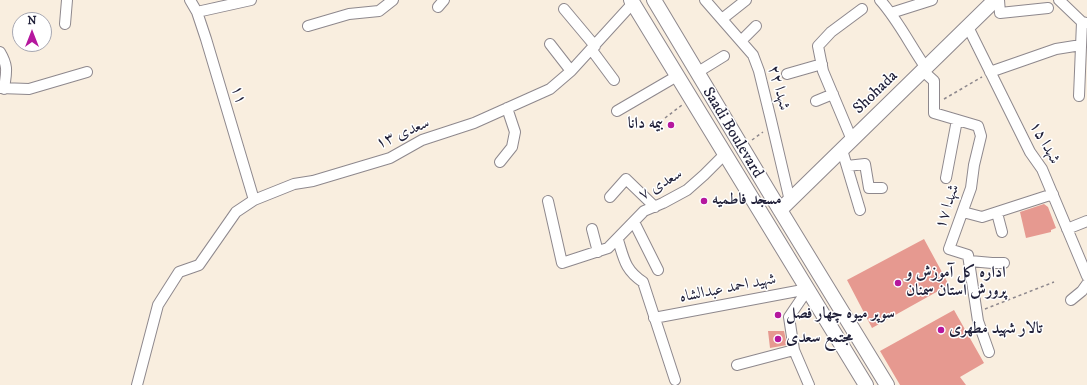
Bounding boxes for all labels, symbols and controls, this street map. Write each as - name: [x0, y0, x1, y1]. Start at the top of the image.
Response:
- north arrow: [12, 12, 52, 52]
- text: N: [27, 14, 37, 28]
- street label: شهدا ۲۲: [763, 63, 793, 113]
- street label: Shohada: [850, 67, 902, 119]
- street label: ۱۱: [226, 83, 250, 107]
- street label: Saadi Boulevard: [697, 84, 767, 182]
- street label: سعدی ۱۳: [373, 114, 433, 154]
- place label: بیمه دانا: [628, 115, 663, 135]
- street label: شهدا ۱۵: [1024, 118, 1064, 168]
- marker: بیمه دانا: [666, 120, 676, 130]
- street label: سعدی ۷: [636, 165, 686, 205]
- street label: شهدا ۱۷: [931, 182, 965, 232]
- place label: مسجد فاطمیه: [712, 191, 782, 211]
- marker: مسجد فاطمیه: [699, 196, 709, 206]
- place label: اداره کل آموزش و پرورش استان سمنان: [906, 264, 1006, 302]
- street label: شهید احمد عبدالشاه: [678, 270, 778, 308]
- marker: اداره کل آموزش و پرورش استان سمنان: [893, 278, 903, 288]
- place label: سوپر میوه چهار فصل: [786, 305, 895, 325]
- marker: سوپر میوه چهار فصل: [773, 310, 783, 320]
- place label: تالار شهید مطهری: [949, 320, 1043, 340]
- marker: تالار شهید مطهری: [936, 325, 946, 335]
- place label: مجتمع سعدی: [786, 329, 853, 349]
- marker: مجتمع سعدی: [773, 334, 783, 344]

